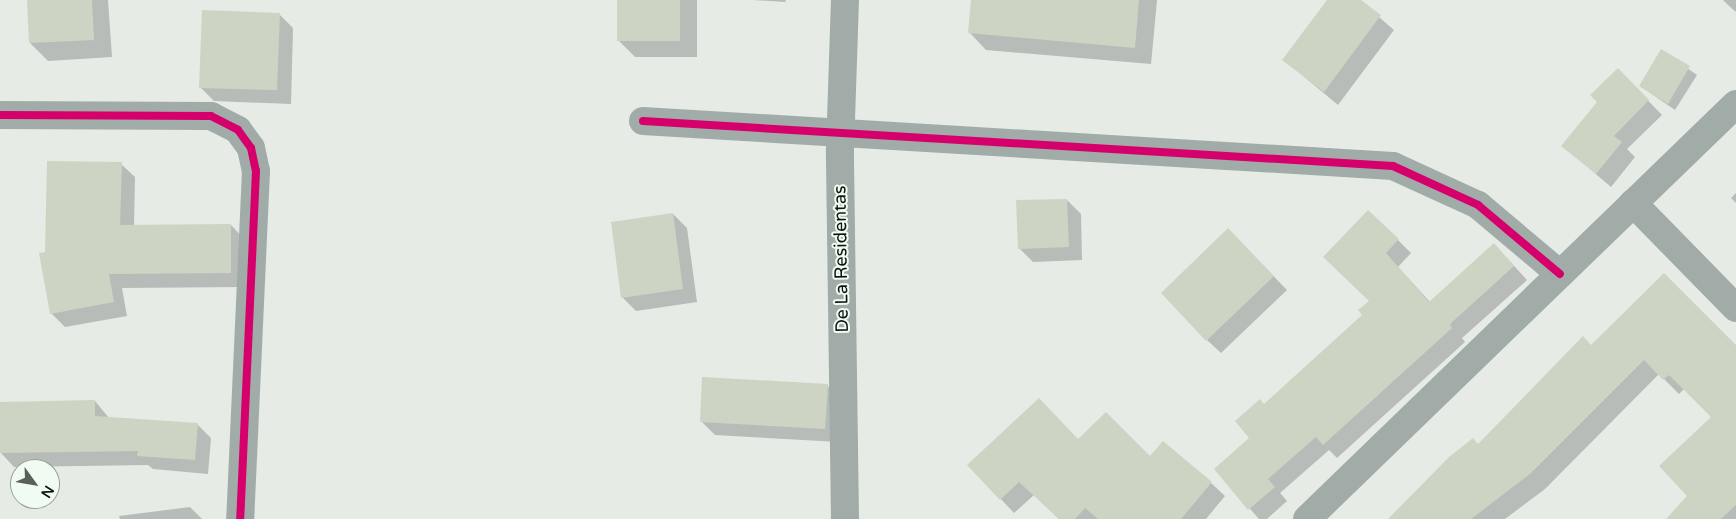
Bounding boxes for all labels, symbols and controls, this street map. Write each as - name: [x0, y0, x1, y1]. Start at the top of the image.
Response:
- street label: De La Residentas: [829, 185, 853, 333]
- north arrow: [10, 459, 60, 509]
- text: N: [37, 482, 57, 501]

